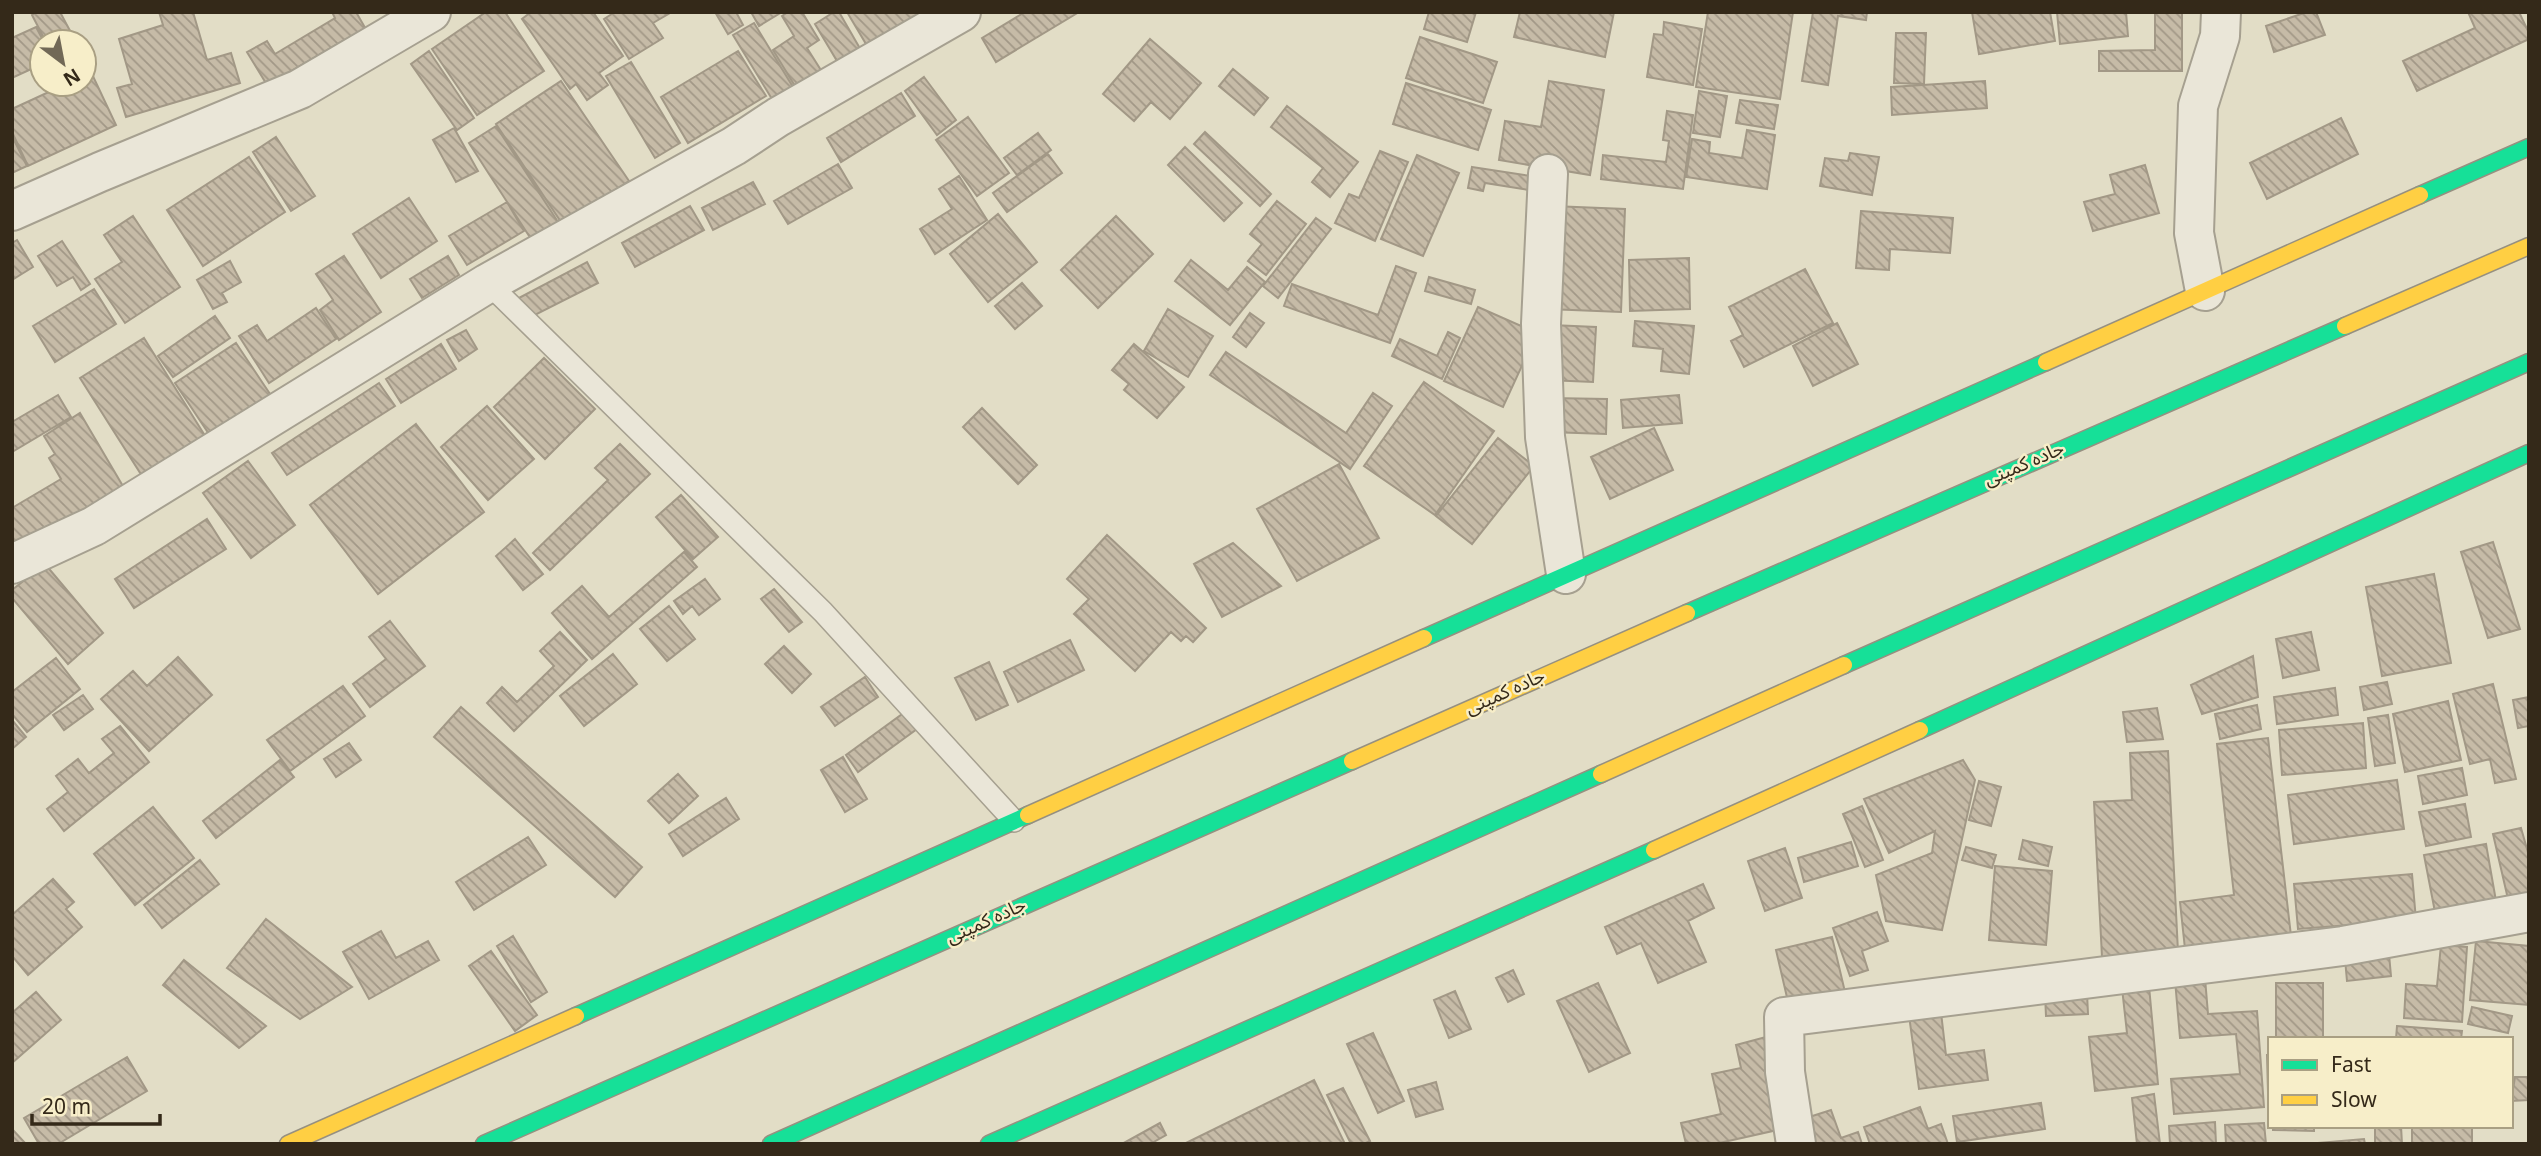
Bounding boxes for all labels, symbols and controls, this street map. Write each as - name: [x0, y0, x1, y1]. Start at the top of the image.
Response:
- north arrow: [28, 28, 98, 98]
- text: N: [54, 56, 89, 98]
- street label: جاده کمپنی: [1977, 429, 2071, 499]
- street label: جاده کمپنی: [1458, 656, 1552, 728]
- street label: جاده کمپنی: [939, 885, 1033, 957]
- legend: [2268, 1037, 2513, 1128]
- text: Fast: [2331, 1043, 2372, 1087]
- text: Slow: [2331, 1078, 2377, 1122]
- scale bar: [32, 1082, 159, 1126]
- text: 20 m: [42, 1085, 91, 1129]

